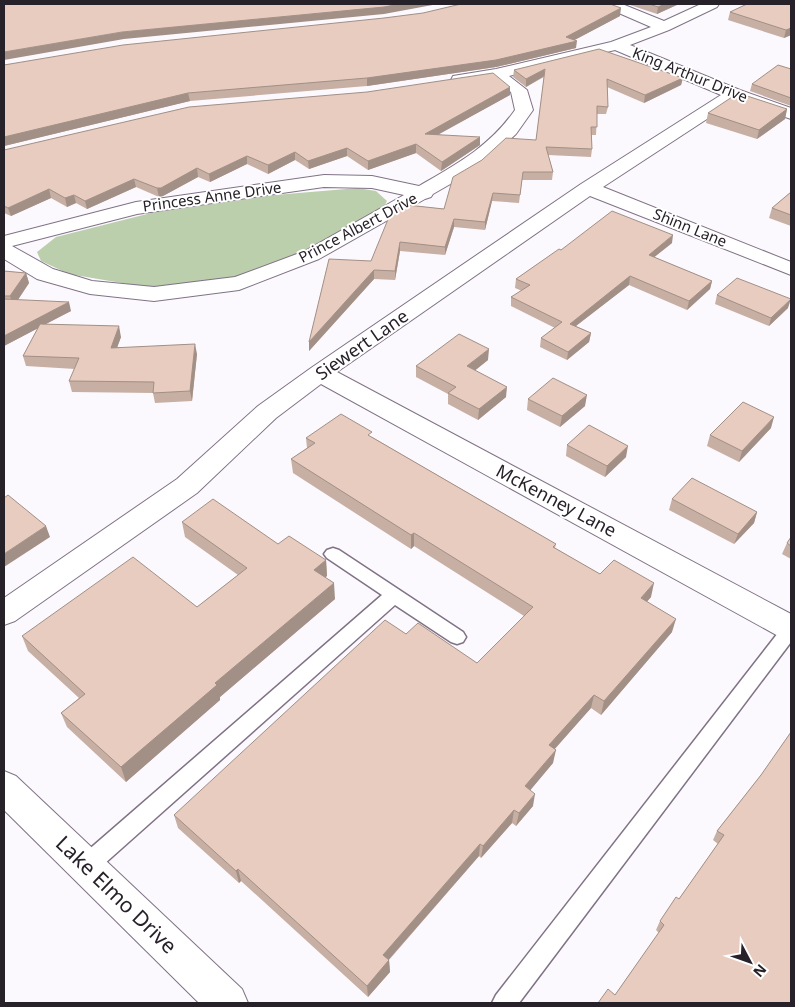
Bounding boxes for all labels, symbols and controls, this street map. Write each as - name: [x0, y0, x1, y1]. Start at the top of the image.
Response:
- street label: King Arthur Drive: [630, 42, 751, 106]
- street label: Princess Anne Drive: [141, 176, 283, 216]
- street label: Prince Albert Drive: [295, 187, 420, 267]
- street label: Shinn Lane: [651, 203, 730, 251]
- street label: Siewert Lane: [310, 303, 413, 385]
- street label: McKenney Lane: [492, 458, 621, 542]
- street label: Lake Elmo Drive: [50, 829, 183, 959]
- north arrow: [725, 937, 775, 987]
- text: N: [749, 960, 771, 981]

